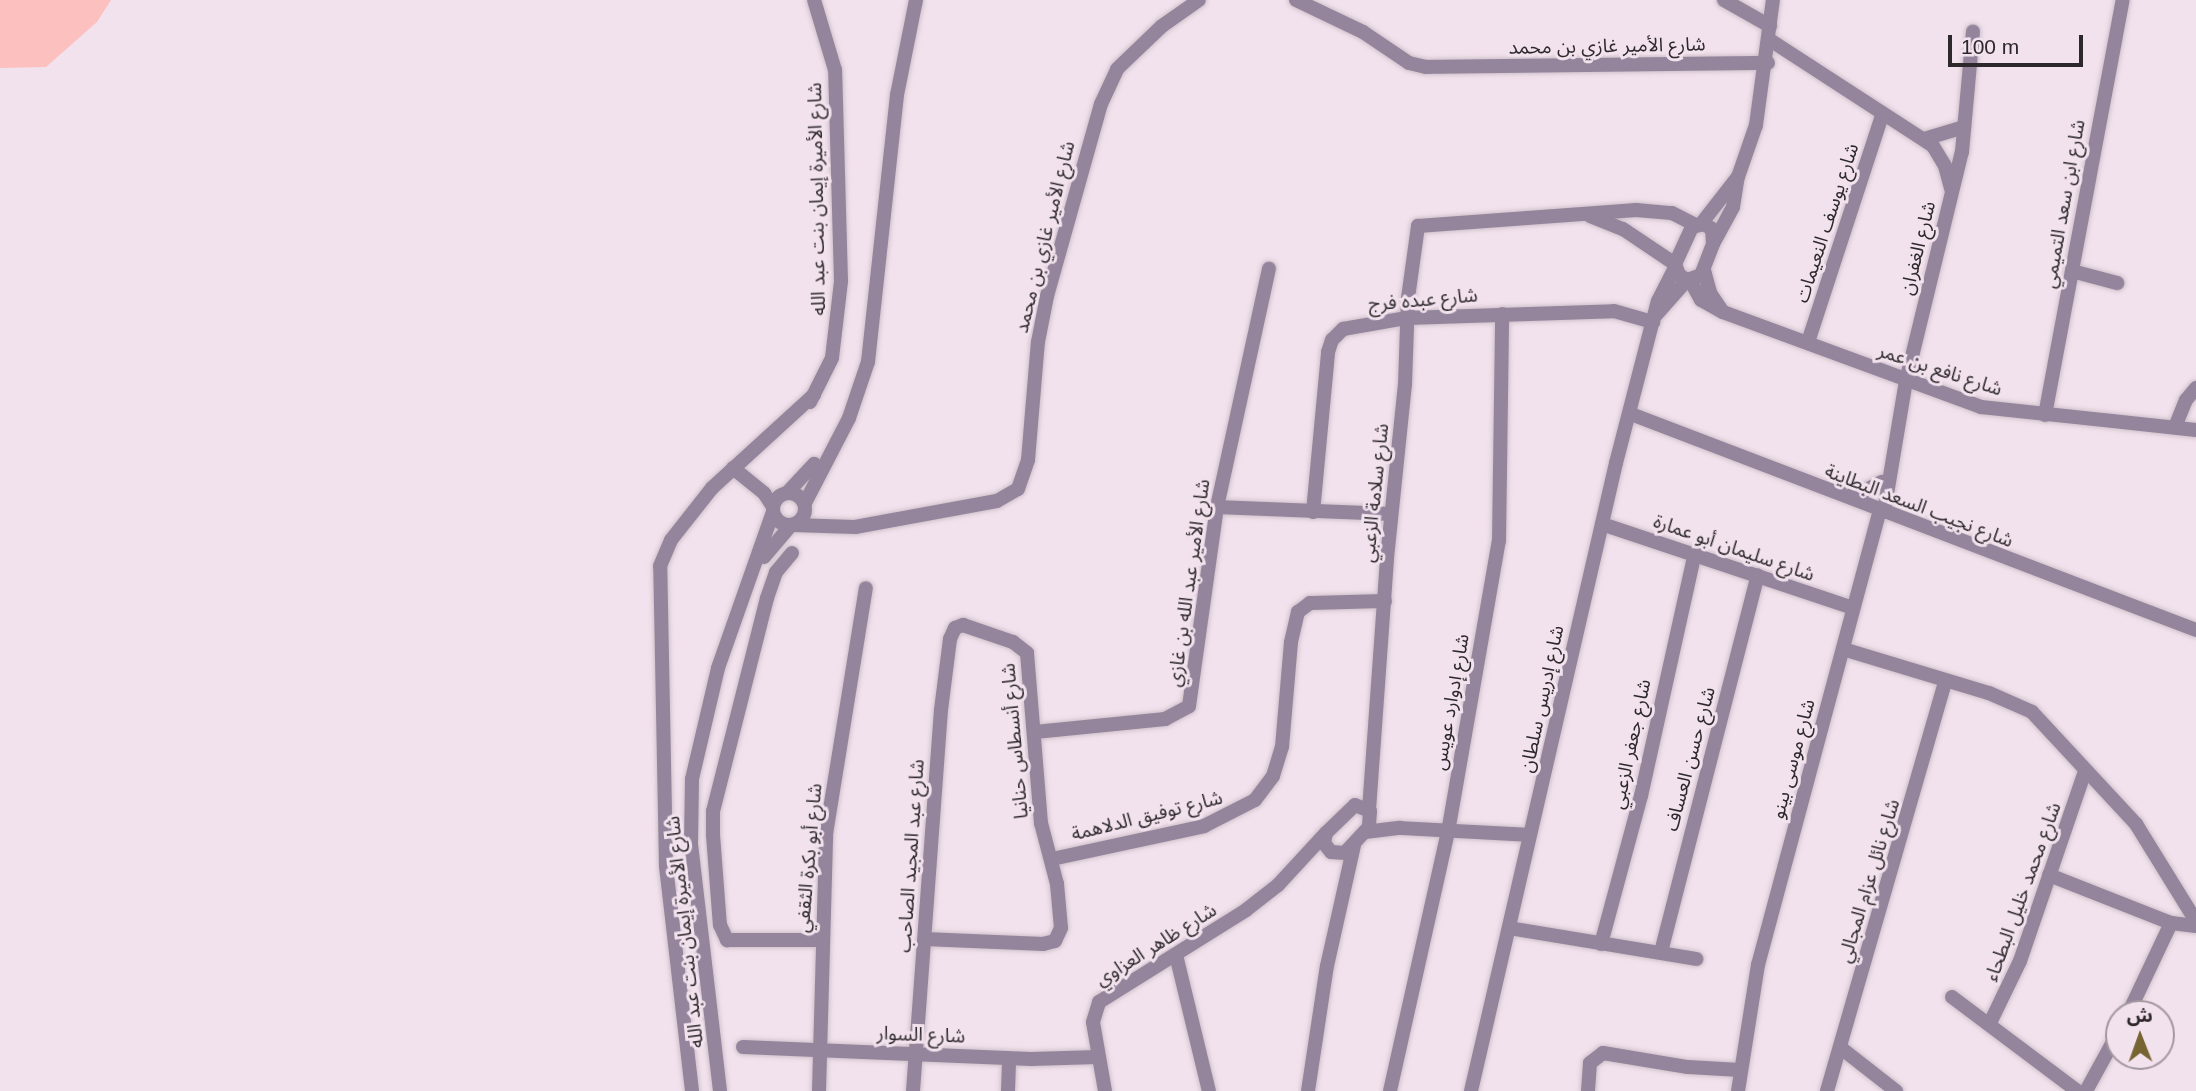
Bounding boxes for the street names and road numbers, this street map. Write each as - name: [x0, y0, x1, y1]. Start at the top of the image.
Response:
- street label: شارع الأمير غازي بن محمد: [1508, 33, 1706, 59]
- street label: شارع الأميرة إيمان بنت عبد الله: [804, 82, 830, 316]
- street label: شارع ابن سعد التميمي: [2038, 118, 2090, 290]
- street label: شارع الأمير غازي بن محمد: [1010, 139, 1080, 335]
- street label: شارع يوسف النعيمات: [1790, 140, 1864, 306]
- street label: شارع الغفران: [1895, 199, 1941, 297]
- street label: شارع عبده فرج: [1367, 284, 1479, 316]
- street label: شارع نافع بن عمر: [1875, 339, 2005, 401]
- street label: شارع سلامة الزعبي: [1356, 422, 1394, 564]
- street label: شارع نجيب السعد البطاينة: [1822, 460, 2016, 552]
- street label: شارع الأمير عبد الله بن غازي: [1163, 478, 1215, 688]
- street label: شارع سليمان أبو عمارة: [1651, 510, 1817, 586]
- street label: شارع إدريس سلطان: [1515, 623, 1569, 775]
- street label: شارع إدوارد عويس: [1428, 632, 1474, 772]
- street label: شارع أنسطاس حنانيا: [997, 662, 1033, 820]
- street label: شارع جعفر الزعبي: [1606, 677, 1656, 811]
- street label: شارع حسن العساف: [1660, 684, 1720, 834]
- street label: شارع موسى بينو: [1766, 697, 1820, 821]
- street label: شارع عبد المجيد الصاحب: [893, 759, 929, 953]
- street label: شارع أبو بكرة الثقفي: [791, 782, 827, 934]
- street label: شارع توفيق الدلاهمة: [1069, 786, 1225, 846]
- street label: شارع نائل عزام المجالي: [1833, 796, 1905, 966]
- street label: شارع محمد خليل البطحاء: [1980, 799, 2066, 985]
- street label: شارع الأميرة إيمان بنت عبد الله: [661, 815, 709, 1049]
- street label: شارع ظاهر العزاوي: [1091, 899, 1221, 991]
- street label: شارع السوار: [876, 1022, 966, 1048]

